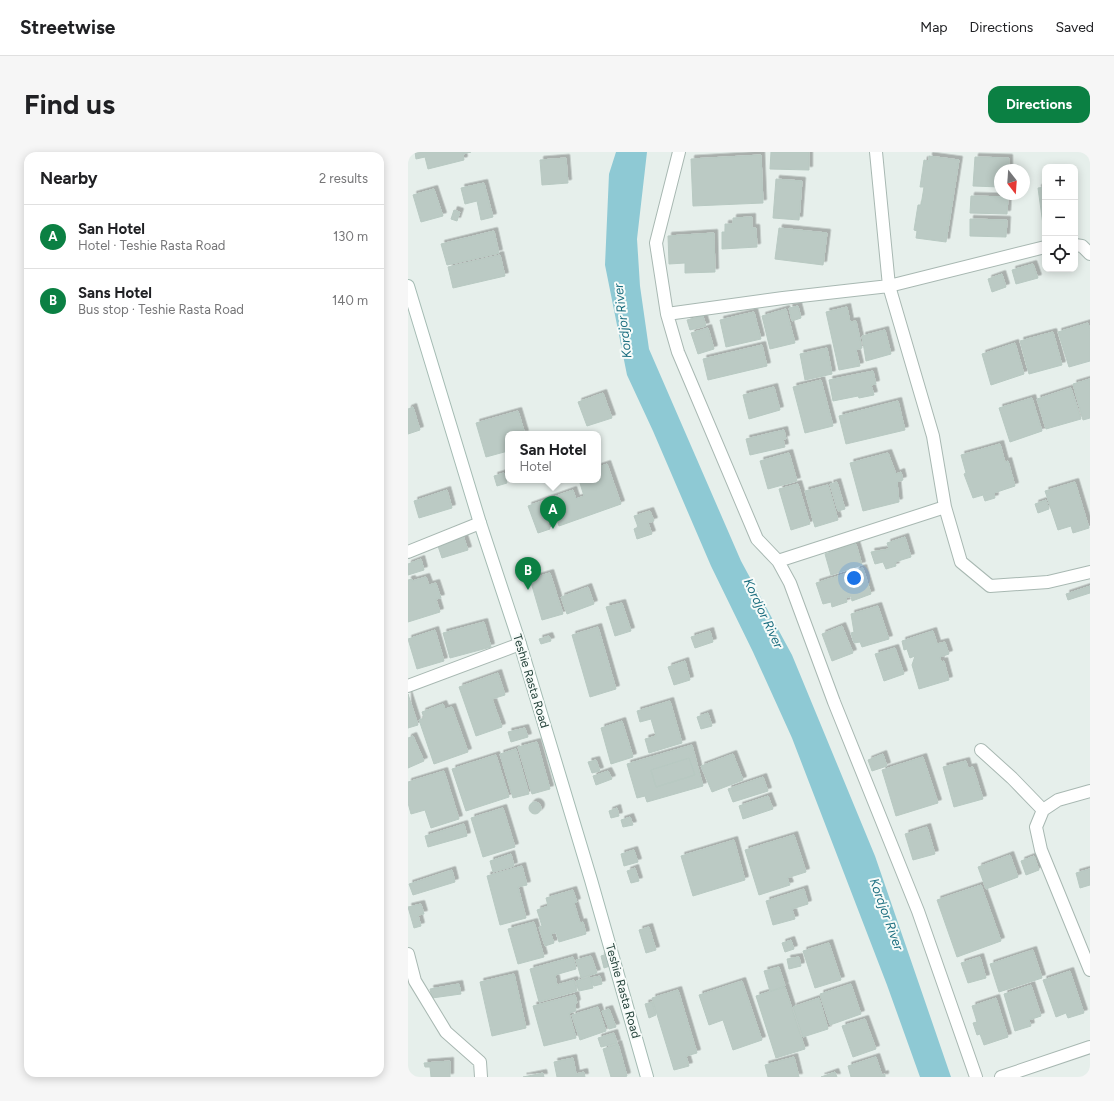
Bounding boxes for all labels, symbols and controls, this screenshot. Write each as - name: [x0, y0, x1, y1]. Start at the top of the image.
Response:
- text: Streetwise: [20, 16, 115, 39]
- text: Map: [920, 19, 948, 36]
- text: Directions: [970, 19, 1033, 36]
- text: Saved: [1055, 19, 1094, 36]
- button: Directions: [988, 86, 1090, 123]
- text: Find us: [24, 87, 115, 121]
- north arrow: [994, 164, 1030, 200]
- map controls: [1042, 164, 1078, 272]
- button: +: [1042, 164, 1078, 200]
- text: Nearby: [40, 168, 98, 188]
- text: 2 results: [319, 171, 368, 186]
- button: −: [1042, 200, 1078, 236]
- text: San Hotel: [78, 220, 145, 238]
- text: A: [48, 229, 58, 244]
- text: 130 m: [333, 229, 368, 244]
- button: locate: [1042, 236, 1078, 272]
- text: Hotel · Teshie Rasta Road: [78, 238, 225, 253]
- water label: Kordjor River: [610, 282, 635, 359]
- text: Sans Hotel: [78, 284, 152, 302]
- text: B: [49, 293, 57, 308]
- text: 140 m: [332, 293, 368, 308]
- text: Bus stop · Teshie Rasta Road: [78, 302, 244, 317]
- popup: [505, 431, 601, 483]
- text: San Hotel: [519, 441, 587, 459]
- text: Hotel: [519, 459, 552, 474]
- pin: A: [540, 496, 566, 529]
- pin: B: [515, 557, 541, 590]
- your location: [844, 568, 864, 588]
- water label: Kordjor River: [741, 576, 786, 651]
- street label: Teshie Rasta Road: [510, 632, 552, 730]
- water label: Kordjor River: [867, 876, 907, 953]
- street label: Teshie Rasta Road: [603, 942, 643, 1040]

